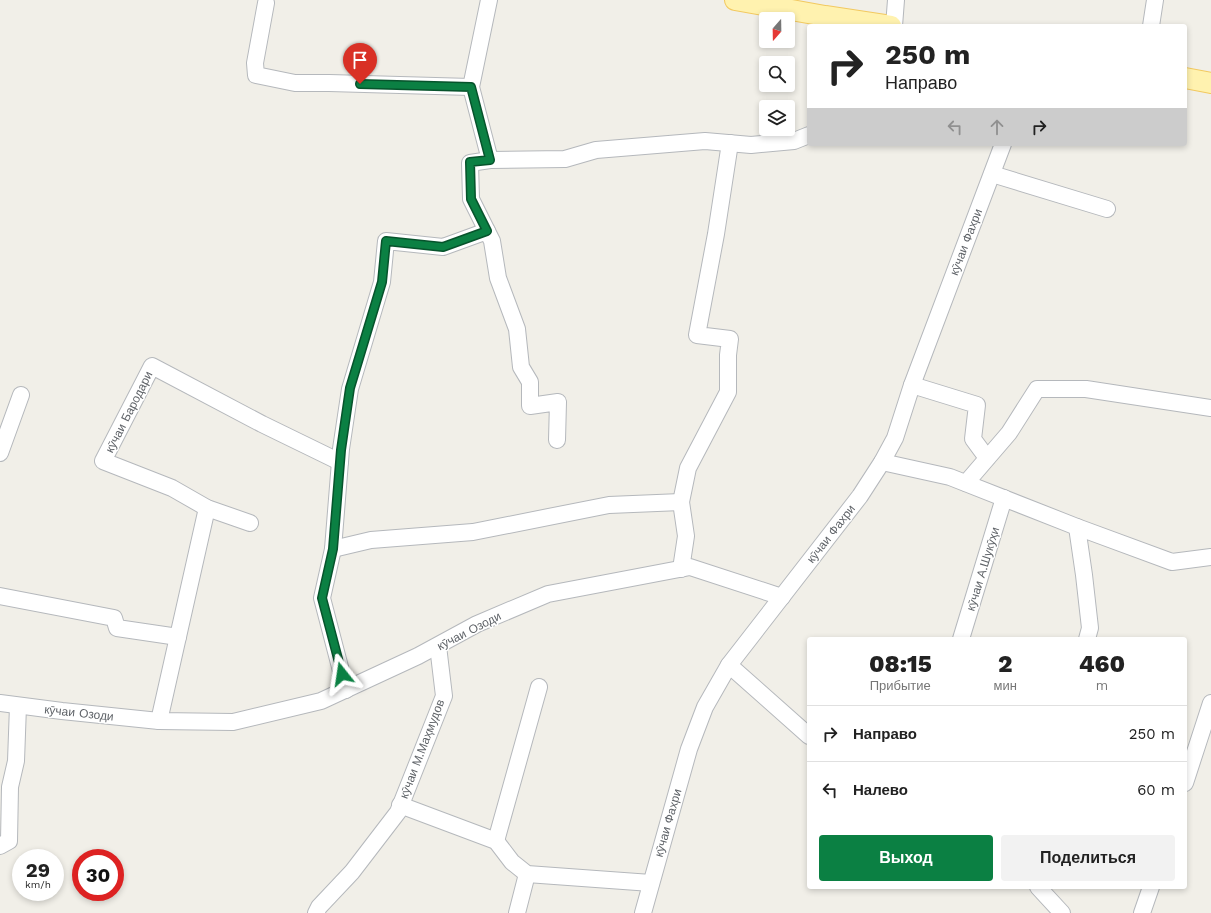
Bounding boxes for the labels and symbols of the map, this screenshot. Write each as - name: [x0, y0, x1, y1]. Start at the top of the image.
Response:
- north arrow: [759, 12, 795, 48]
- pin: [343, 43, 377, 84]
- street label: кӯчаи Фахри: [947, 207, 985, 277]
- street label: кӯчаи Бародари: [102, 369, 156, 455]
- street label: кӯчаи Фахри: [804, 502, 858, 566]
- street label: кӯчаи А.Шукӯҳи: [964, 525, 1002, 613]
- street label: кӯчаи Озоди: [435, 609, 503, 653]
- position arrow: [321, 653, 363, 695]
- street label: кӯчаи М.Маҳмудов: [397, 697, 447, 801]
- street label: кӯчаи Озоди: [44, 702, 114, 724]
- street label: кӯчаи Фахри: [652, 787, 684, 859]
- speed limit sign: 30: [72, 849, 124, 901]

